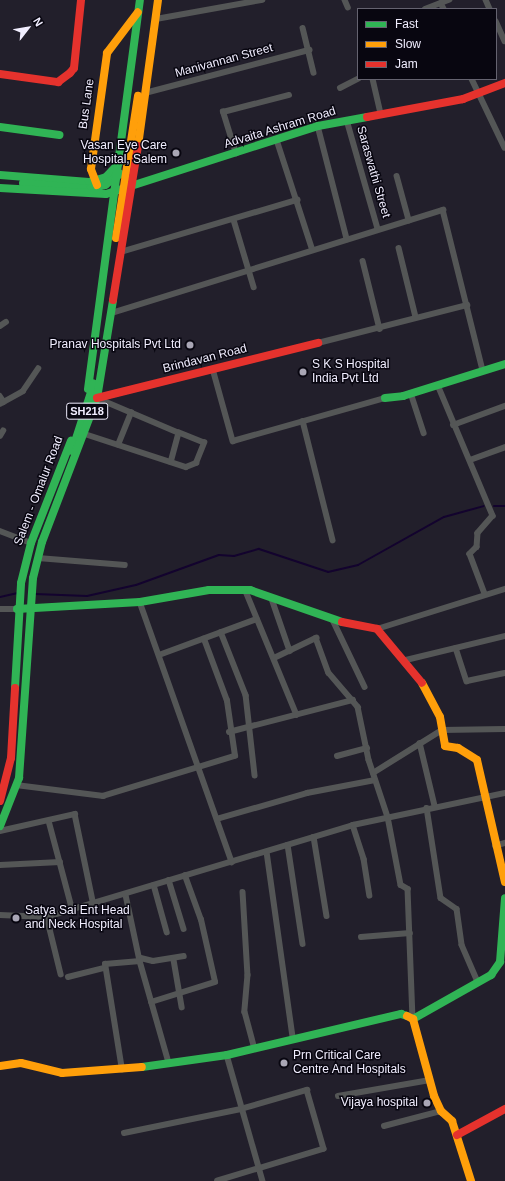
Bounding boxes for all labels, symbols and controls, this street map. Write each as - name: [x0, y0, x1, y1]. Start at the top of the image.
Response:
- north arrow: [8, 8, 48, 48]
- legend: [357, 8, 497, 80]
- text: N: [31, 15, 45, 28]
- text: Fast: [395, 17, 418, 31]
- text: Slow: [395, 37, 421, 51]
- street label: Manivannan Street: [173, 41, 275, 81]
- text: Jam: [395, 57, 418, 71]
- street label: Bus Lane: [76, 78, 98, 130]
- street label: Advaita Ashram Road: [222, 104, 338, 152]
- street label: Saraswathi Street: [353, 124, 393, 220]
- place label: Vasan Eye Care Hospital, Salem: [81, 139, 167, 167]
- marker: Vasan Eye Care Hospital, Salem: [170, 147, 182, 159]
- place label: Pranav Hospitals Pvt Ltd: [50, 338, 181, 352]
- marker: Pranav Hospitals Pvt Ltd: [184, 339, 196, 351]
- street label: Brindavan Road: [162, 342, 248, 376]
- place label: S K S Hospital India Pvt Ltd: [312, 358, 389, 386]
- marker: S K S Hospital India Pvt Ltd: [297, 366, 309, 378]
- road number: SH218: [66, 402, 108, 420]
- street label: Salem - Omalur Road: [11, 434, 67, 548]
- place label: Satya Sai Ent Head and Neck Hospital: [25, 904, 130, 932]
- marker: Satya Sai Ent Head and Neck Hospital: [10, 912, 22, 924]
- place label: Prn Critical Care Centre And Hospitals: [293, 1049, 406, 1077]
- marker: Prn Critical Care Centre And Hospitals: [278, 1057, 290, 1069]
- place label: Vijaya hospital: [341, 1096, 418, 1110]
- marker: Vijaya hospital: [421, 1097, 433, 1109]

